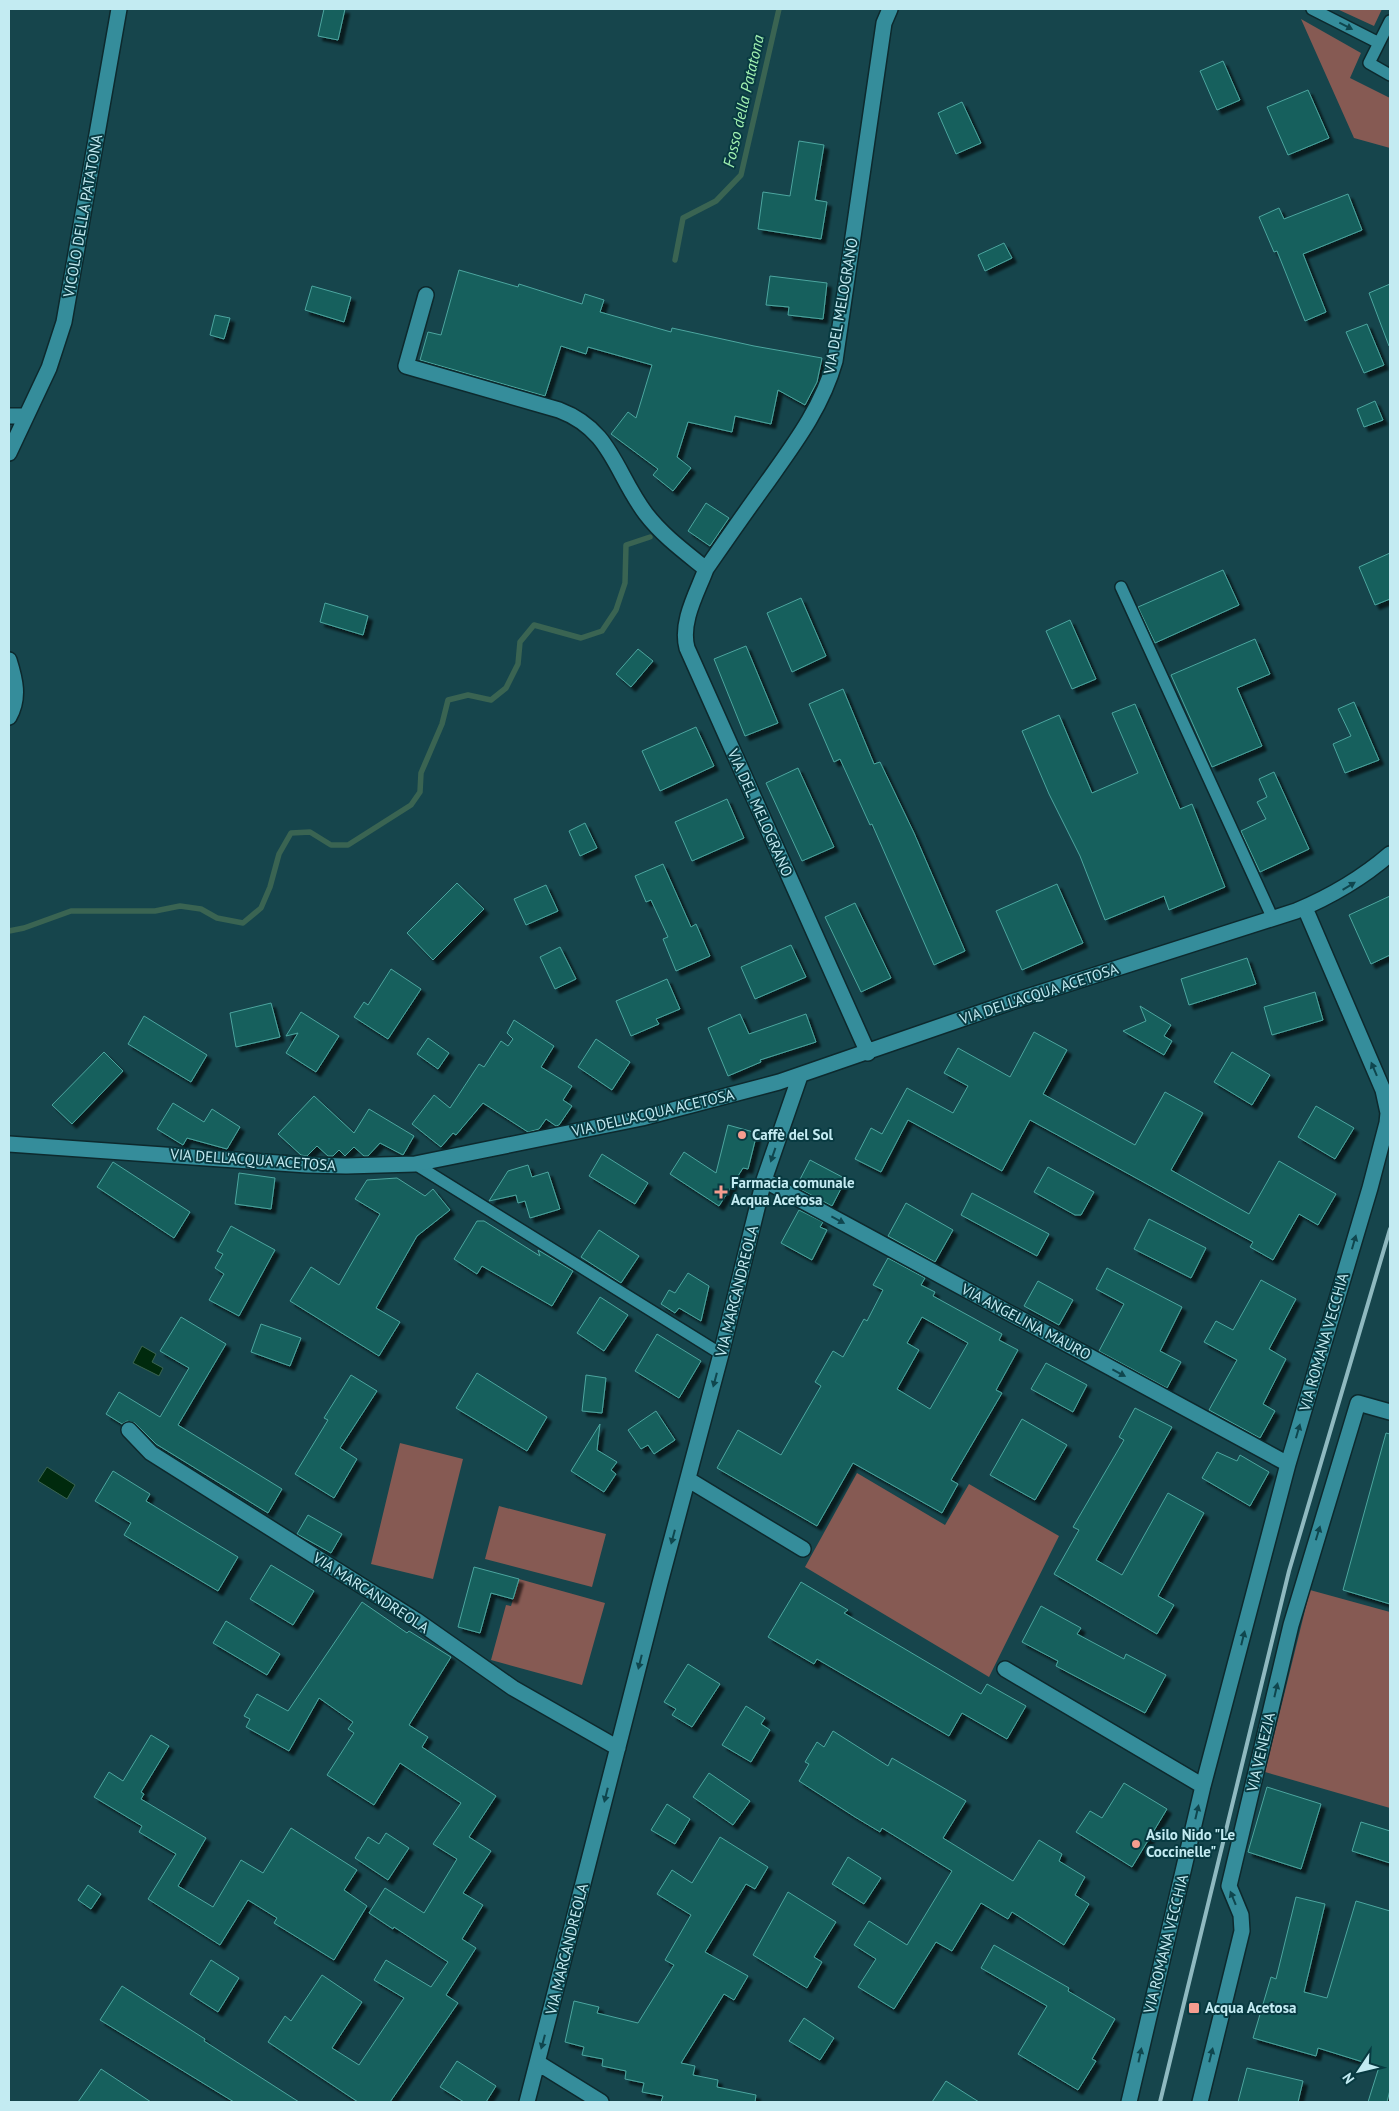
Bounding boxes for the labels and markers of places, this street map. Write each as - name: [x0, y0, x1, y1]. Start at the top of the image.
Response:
- place label: Caffè del Sol: [752, 1125, 834, 1144]
- marker: Caffè del Sol: [736, 1129, 748, 1141]
- place label: Farmacia comunale Acqua Acetosa: [731, 1173, 855, 1209]
- marker: Farmacia comunale Acqua Acetosa: [715, 1186, 727, 1198]
- place label: Asilo Nido "Le Coccinelle": [1146, 1825, 1235, 1861]
- marker: Asilo Nido "Le Coccinelle": [1130, 1838, 1142, 1850]
- place label: Acqua Acetosa: [1205, 1998, 1296, 2017]
- marker: Acqua Acetosa: [1187, 2001, 1201, 2015]

